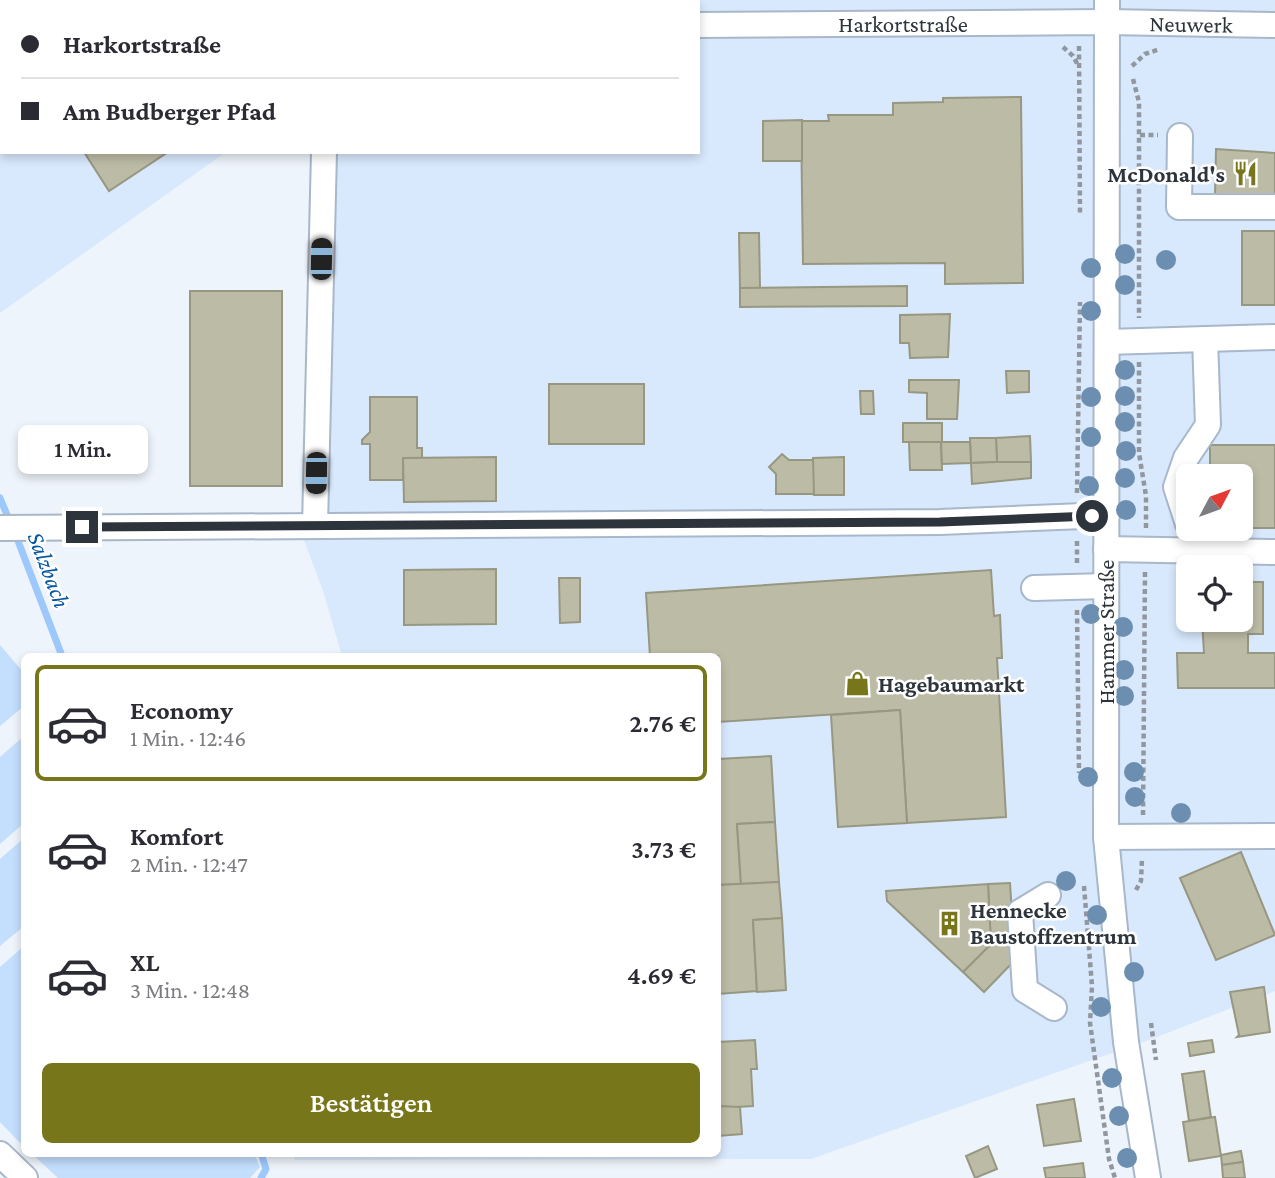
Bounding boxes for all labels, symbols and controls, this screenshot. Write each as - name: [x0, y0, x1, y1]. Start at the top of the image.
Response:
- street label: Neuwerk: [1149, 10, 1233, 38]
- street label: Harkortstraße: [838, 11, 968, 37]
- text: Harkortstraße: [63, 30, 221, 59]
- text: Am Budberger Pfad: [63, 97, 276, 126]
- restaurant icon: McDonald's: [1231, 160, 1259, 188]
- place label: McDonald's: [1107, 161, 1225, 187]
- car: [311, 238, 332, 280]
- callout: 1 Min.: [17, 426, 147, 475]
- text: 1 Min.: [54, 436, 112, 462]
- car: [306, 452, 327, 494]
- north arrow: [1176, 464, 1253, 541]
- map controls: [1176, 464, 1253, 632]
- route start: [1076, 500, 1108, 532]
- route end: [66, 511, 98, 543]
- water label: Salzbach: [23, 528, 76, 612]
- button: locate: [1176, 555, 1253, 632]
- street label: Hammer Straße: [1093, 560, 1119, 704]
- shop icon: Hagebaumarkt: [844, 670, 872, 698]
- place label: Hagebaumarkt: [878, 671, 1025, 697]
- icon: car: [46, 692, 109, 755]
- text: Economy: [130, 696, 233, 725]
- text: 2.76 €: [630, 709, 696, 738]
- text: 1 Min. · 12:46: [130, 725, 246, 751]
- icon: car: [46, 818, 109, 881]
- text: Komfort: [130, 822, 223, 851]
- text: 3.73 €: [631, 835, 696, 864]
- text: 2 Min. · 12:47: [130, 851, 248, 877]
- place label: Hennecke Baustoffzentrum: [970, 897, 1137, 949]
- building icon: Hennecke Baustoffzentrum: [936, 909, 964, 937]
- icon: car: [46, 944, 109, 1007]
- text: XL: [130, 948, 159, 977]
- text: 4.69 €: [627, 961, 696, 990]
- text: 3 Min. · 12:48: [130, 977, 250, 1003]
- button: Bestätigen: [42, 1063, 700, 1143]

